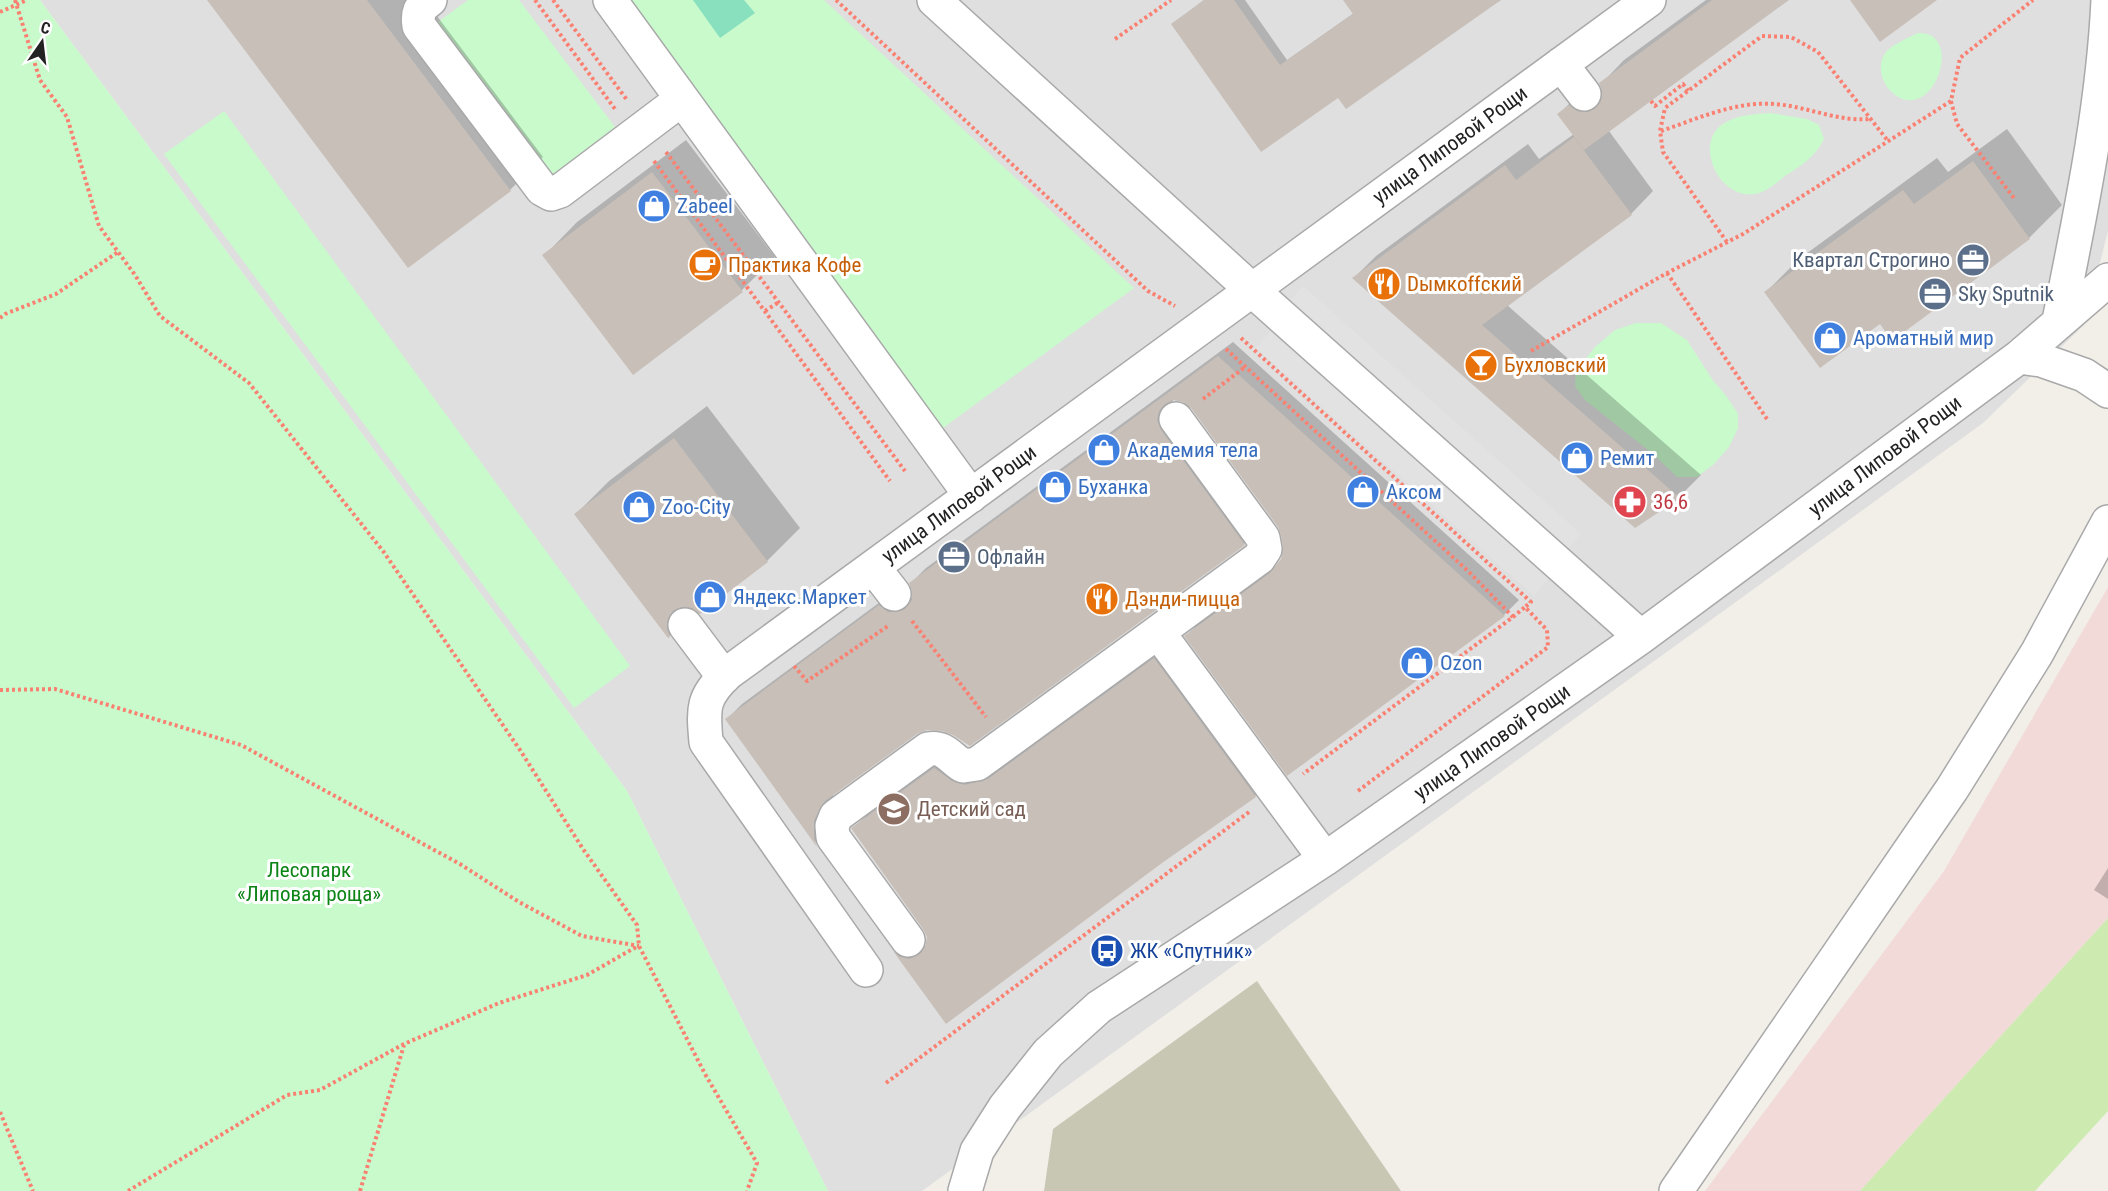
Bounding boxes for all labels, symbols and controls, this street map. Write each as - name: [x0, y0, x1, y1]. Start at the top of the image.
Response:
- north arrow: [12, 12, 72, 72]
- text: С: [39, 18, 52, 38]
- street label: улица Липовой Рощи: [1368, 81, 1532, 209]
- shop icon: Zabeel: [636, 188, 672, 224]
- place label: Zabeel: [677, 194, 733, 218]
- office icon: Квартал Строгино: [1955, 242, 1991, 278]
- cafe icon: Практика Кофе: [687, 247, 723, 283]
- place label: Квартал Строгино: [1792, 248, 1950, 272]
- place label: Практика Кофе: [728, 253, 861, 277]
- restaurant icon: Dымкoffский: [1366, 266, 1402, 302]
- place label: Dымкoffский: [1407, 272, 1522, 296]
- office icon: Sky Sputnik: [1917, 276, 1953, 312]
- place label: Sky Sputnik: [1958, 282, 2055, 306]
- shop icon: Ароматный мир: [1812, 320, 1848, 356]
- place label: Ароматный мир: [1853, 326, 1994, 350]
- bar icon: Бухловский: [1463, 347, 1499, 383]
- place label: Бухловский: [1504, 353, 1607, 377]
- street label: улица Липовой Рощи: [1804, 391, 1966, 521]
- shop icon: Академия тела: [1086, 432, 1122, 468]
- place label: Академия тела: [1127, 438, 1258, 462]
- street label: улица Липовой Рощи: [877, 440, 1041, 568]
- shop icon: Ремит: [1559, 440, 1595, 476]
- place label: Ремит: [1600, 446, 1655, 470]
- shop icon: Буханка: [1037, 469, 1073, 505]
- shop icon: Аксом: [1345, 474, 1381, 510]
- place label: Буханка: [1078, 475, 1148, 499]
- place label: Аксом: [1386, 480, 1442, 504]
- pharmacy icon: 36,6: [1612, 484, 1648, 520]
- shop icon: Zoo-City: [621, 489, 657, 525]
- place label: 36,6: [1653, 490, 1688, 514]
- place label: Zoo-City: [662, 495, 731, 519]
- office icon: Офлайн: [936, 539, 972, 575]
- place label: Офлайн: [977, 545, 1045, 569]
- shop icon: Яндекс.Маркет: [692, 579, 728, 615]
- restaurant icon: Дэнди-пицца: [1084, 581, 1120, 617]
- place label: Яндекс.Маркет: [733, 585, 867, 609]
- place label: Дэнди-пицца: [1125, 587, 1240, 611]
- shop icon: Ozon: [1399, 645, 1435, 681]
- place label: Ozon: [1440, 651, 1482, 675]
- street label: улица Липовой Рощи: [1409, 679, 1575, 805]
- school or university icon: Детский сад: [876, 791, 912, 827]
- place label: Детский сад: [917, 797, 1026, 821]
- park label: Лесопарк «Липовая роща»: [237, 858, 381, 906]
- bus stop icon: ЖК «Спутник»: [1089, 933, 1125, 969]
- place label: ЖК «Спутник»: [1130, 939, 1253, 963]

